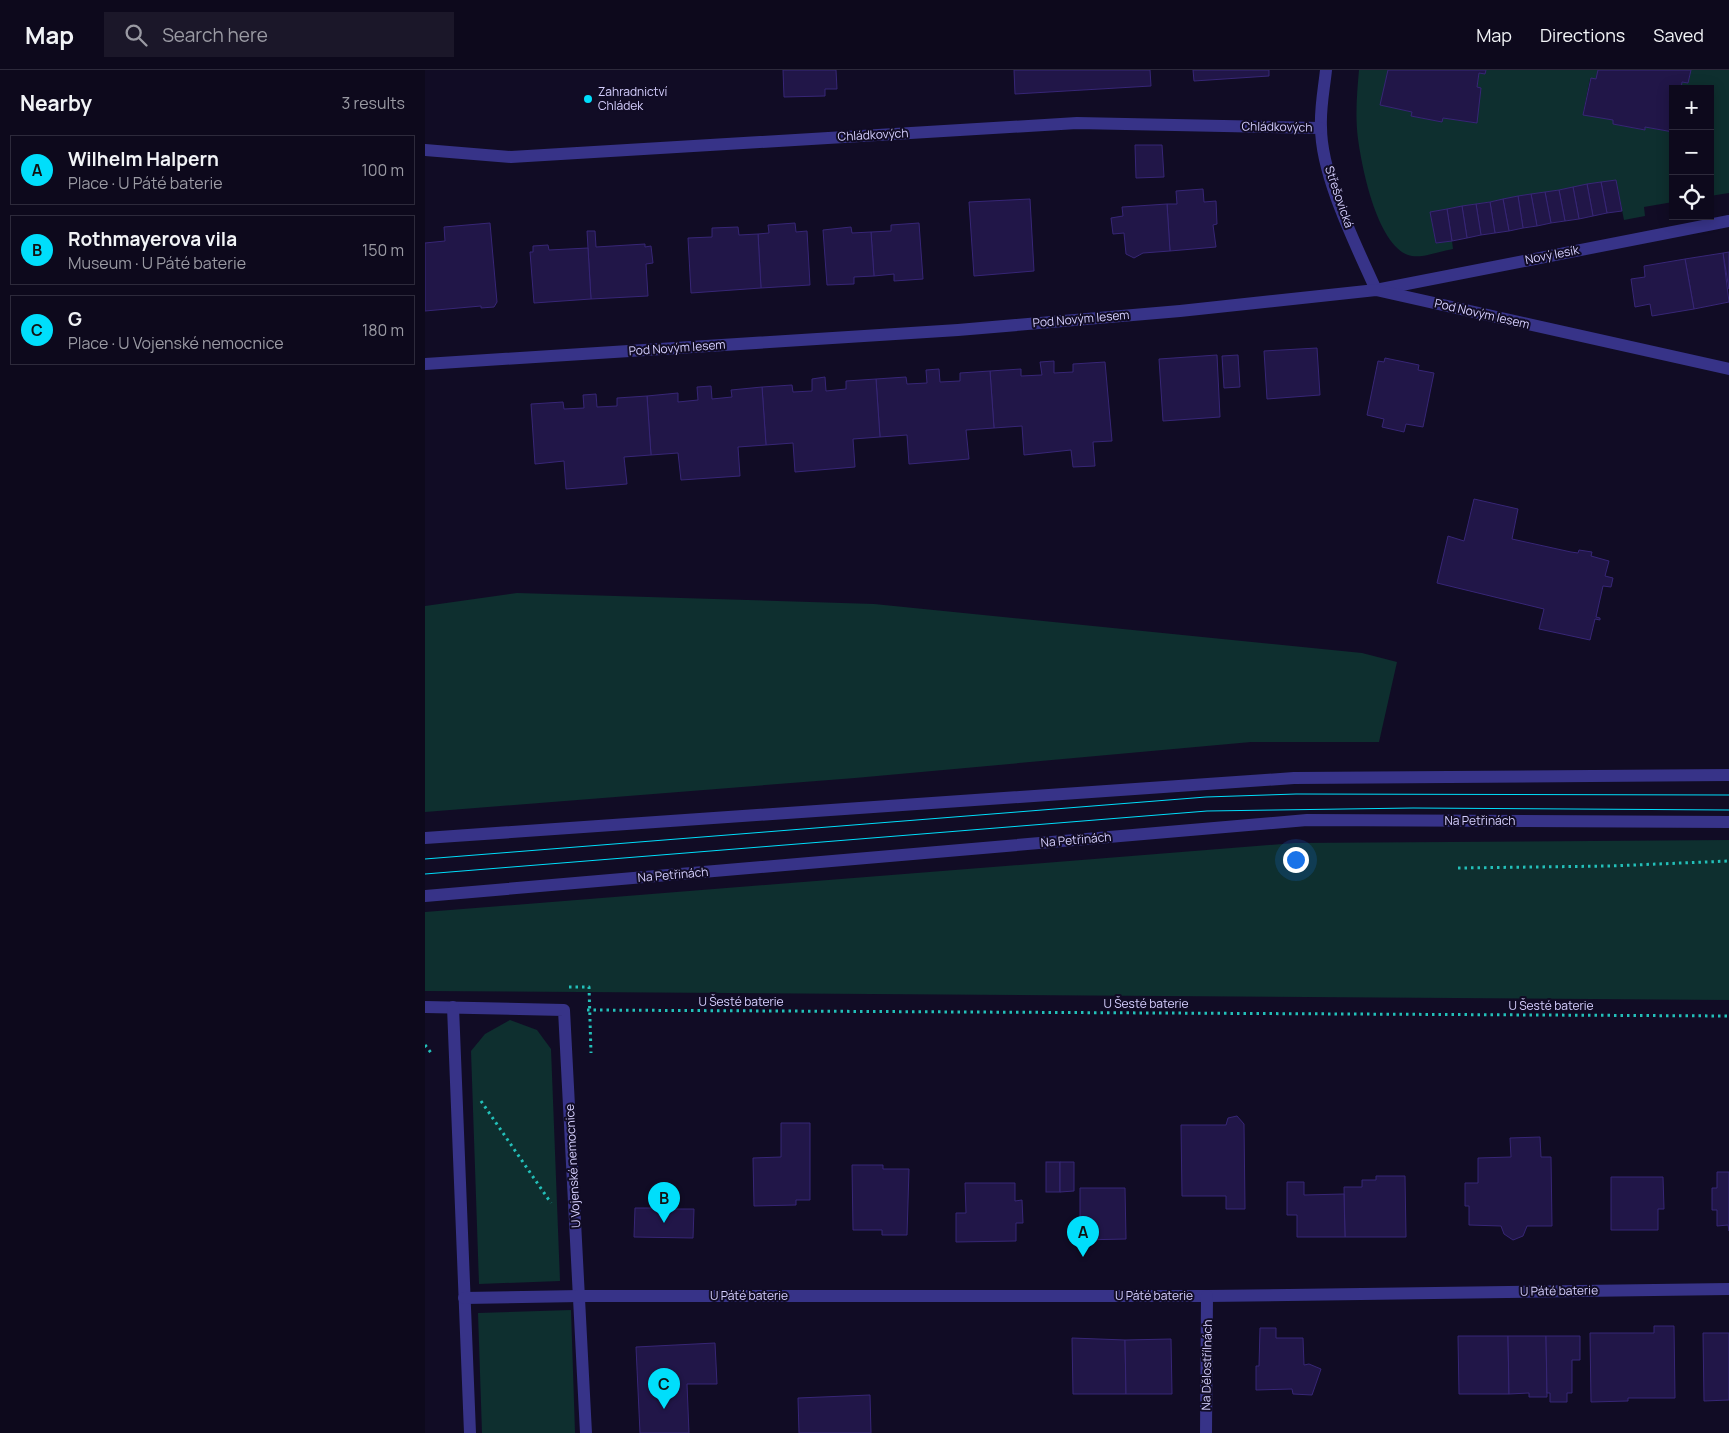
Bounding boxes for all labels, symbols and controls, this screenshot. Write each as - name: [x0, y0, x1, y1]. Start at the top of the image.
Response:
- search box: [104, 12, 454, 57]
- text: Map: [25, 18, 74, 51]
- icon: search: [122, 21, 150, 49]
- text: Search here: [162, 22, 268, 48]
- text: Map: [1476, 23, 1512, 47]
- text: Directions: [1540, 23, 1625, 47]
- text: Saved: [1653, 23, 1704, 47]
- place label: Zahradnictví Chládek: [598, 83, 667, 114]
- map controls: [1669, 85, 1714, 220]
- button: +: [1669, 85, 1714, 130]
- text: Nearby: [20, 89, 92, 117]
- text: 3 results: [342, 92, 405, 114]
- marker: Zahradnictví Chládek: [582, 93, 594, 105]
- street label: Chládkových: [1241, 117, 1313, 136]
- street label: Chládkových: [837, 124, 909, 145]
- button: −: [1669, 130, 1714, 175]
- text: Wilhelm Halpern: [68, 146, 219, 172]
- text: A: [32, 159, 42, 181]
- text: 100 m: [361, 159, 404, 181]
- street label: Střešovická: [1321, 163, 1358, 230]
- text: Place · U Páté baterie: [68, 172, 223, 194]
- button: locate: [1669, 175, 1714, 220]
- text: Rothmayerova vila: [68, 226, 237, 252]
- text: B: [32, 239, 42, 261]
- text: 150 m: [362, 239, 404, 261]
- street label: Nový lesík: [1523, 241, 1581, 268]
- text: Museum · U Páté baterie: [68, 252, 246, 274]
- street label: Pod Novým lesem: [1433, 294, 1531, 333]
- text: G: [68, 306, 82, 332]
- street label: Pod Novým lesem: [1032, 306, 1130, 331]
- text: C: [31, 319, 43, 341]
- text: 180 m: [362, 319, 404, 341]
- text: Place · U Vojenské nemocnice: [68, 332, 284, 354]
- street label: Pod Novým lesem: [628, 336, 726, 359]
- street label: Na Petřinách: [1444, 812, 1516, 829]
- street label: Na Petřinách: [1040, 828, 1112, 851]
- your location: [1283, 847, 1309, 873]
- street label: Na Petřinách: [637, 863, 709, 886]
- street label: U Šesté baterie: [698, 993, 784, 1010]
- street label: U Šesté baterie: [1103, 995, 1189, 1012]
- street label: U Šesté baterie: [1508, 997, 1594, 1014]
- street label: U Vojenské nemocnice: [561, 1104, 584, 1228]
- pin: B: [648, 1182, 680, 1223]
- pin: A: [1067, 1216, 1099, 1257]
- street label: U Páté baterie: [1520, 1281, 1598, 1300]
- street label: U Páté baterie: [710, 1287, 788, 1304]
- street label: U Páté baterie: [1115, 1287, 1193, 1304]
- street label: Na Dělostřílnách: [1197, 1319, 1216, 1411]
- pin: C: [648, 1368, 680, 1409]

